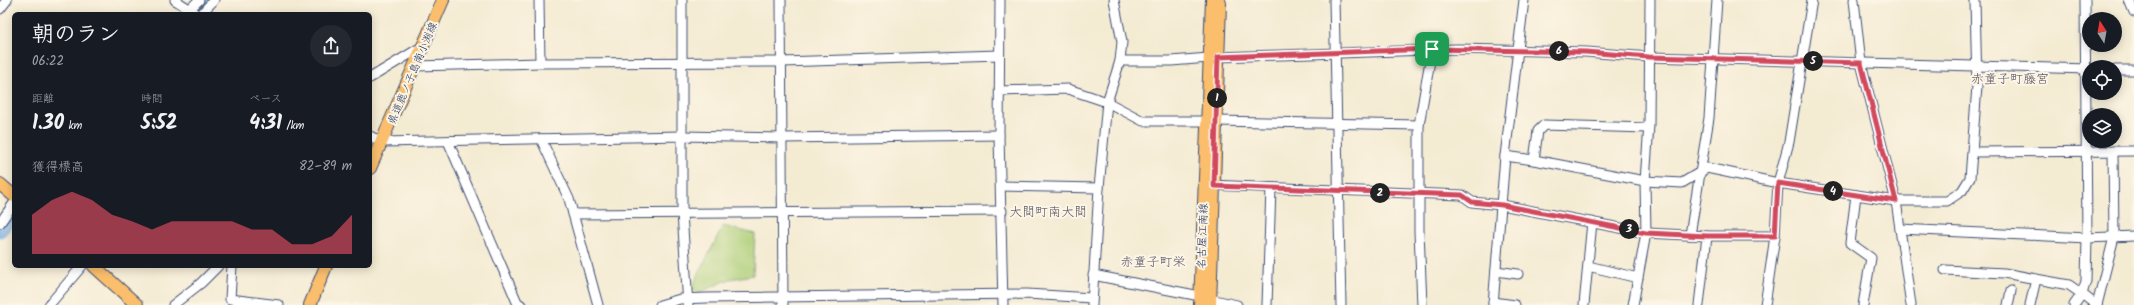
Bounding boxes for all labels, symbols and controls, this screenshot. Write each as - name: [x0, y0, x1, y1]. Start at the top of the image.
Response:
- north arrow: [2082, 12, 2122, 52]
- map controls: [2082, 12, 2122, 148]
- text: 朝のラン: [32, 18, 120, 53]
- street label: 県道鹿ノ子島南小渕線: [383, 19, 443, 128]
- button: share: [310, 25, 352, 67]
- pin: [1415, 32, 1449, 66]
- icon: arrive: [1421, 38, 1443, 60]
- pin: 6: [1549, 41, 1569, 61]
- text: 6: [1556, 42, 1562, 60]
- text: 06:22: [32, 51, 64, 72]
- pin: 5: [1803, 51, 1823, 71]
- text: 5: [1810, 52, 1816, 70]
- button: locate: [2082, 60, 2122, 100]
- district label: 赤童子町藤宮: [1971, 69, 2049, 90]
- pin: 1: [1207, 88, 1227, 108]
- text: 1: [1215, 89, 1219, 107]
- text: 距離: [32, 90, 54, 108]
- text: 時間: [141, 90, 163, 108]
- text: ペース: [249, 90, 282, 108]
- text: 1.30: [32, 108, 64, 140]
- text: 5:52: [141, 108, 177, 140]
- text: 4:31: [249, 108, 282, 140]
- button: layers: [2082, 108, 2122, 148]
- text: km: [64, 117, 82, 135]
- text: /km: [282, 117, 304, 135]
- text: 82–89 m: [299, 156, 352, 177]
- text: 獲得標高: [32, 157, 84, 178]
- pin: 4: [1823, 181, 1843, 201]
- text: 4: [1830, 182, 1836, 200]
- pin: 2: [1370, 183, 1390, 203]
- text: 2: [1377, 184, 1383, 202]
- district label: 大間町南大間: [1009, 202, 1087, 223]
- street label: 名古屋江南線: [1193, 203, 1213, 269]
- pin: 3: [1619, 219, 1639, 239]
- text: 3: [1626, 220, 1632, 238]
- district label: 赤童子町栄: [1120, 252, 1186, 273]

